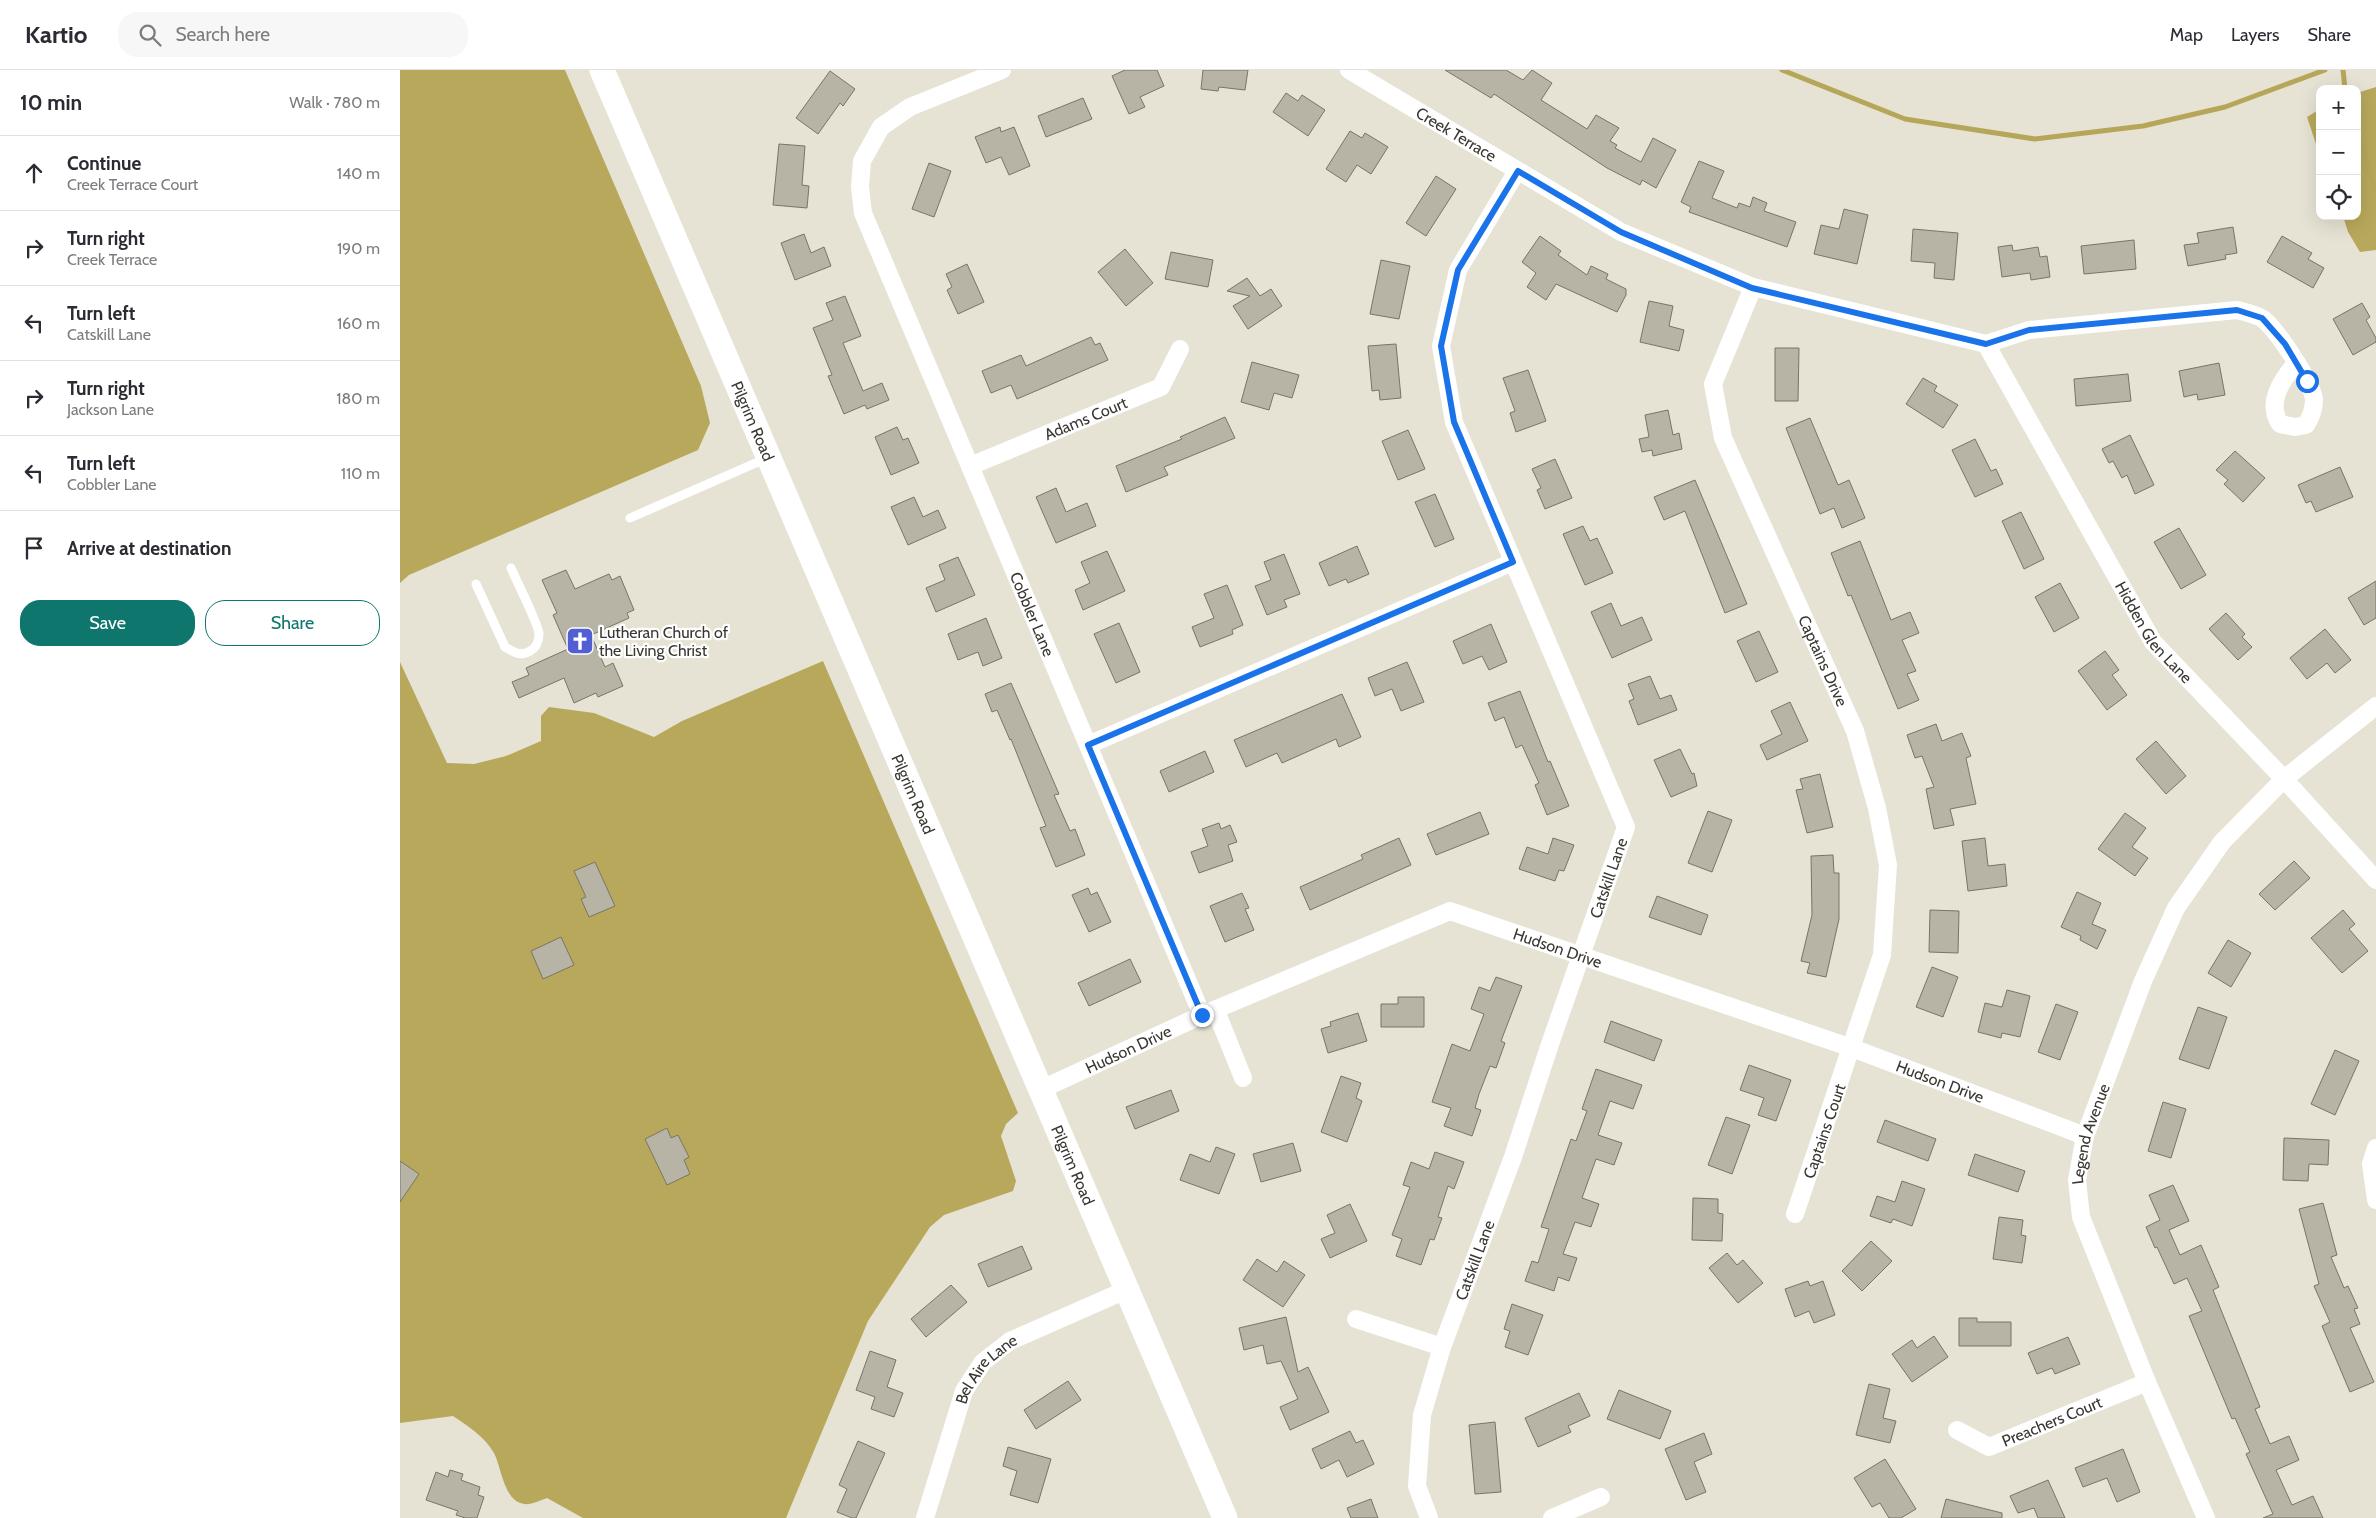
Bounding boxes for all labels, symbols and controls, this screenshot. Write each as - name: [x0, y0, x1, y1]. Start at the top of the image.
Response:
- search box: [118, 12, 468, 57]
- text: Kartio: [25, 20, 88, 49]
- icon: search: [136, 21, 164, 49]
- text: Search here: [176, 23, 270, 46]
- text: Map: [2170, 24, 2203, 46]
- text: Layers: [2231, 24, 2280, 46]
- text: Share: [2308, 24, 2351, 46]
- map controls: [2316, 85, 2361, 220]
- button: +: [2316, 85, 2361, 130]
- text: 10 min: [20, 90, 82, 115]
- text: Walk · 780 m: [289, 93, 380, 112]
- street label: Creek Terrace: [1412, 103, 1500, 166]
- button: −: [2316, 130, 2361, 175]
- text: Continue: [67, 152, 141, 175]
- icon: ahead: [20, 159, 48, 187]
- text: 140 m: [337, 164, 380, 183]
- text: Creek Terrace Court: [67, 175, 198, 194]
- button: locate: [2316, 175, 2361, 220]
- text: Turn right: [67, 227, 145, 250]
- icon: right: [20, 234, 48, 262]
- text: 190 m: [337, 239, 380, 258]
- text: Creek Terrace: [67, 250, 157, 269]
- text: Turn left: [67, 302, 135, 325]
- icon: left: [20, 309, 48, 337]
- text: 160 m: [337, 314, 380, 333]
- text: Catskill Lane: [67, 325, 151, 344]
- route start: [2296, 370, 2319, 393]
- text: Turn right: [67, 377, 145, 400]
- street label: Pilgrim Road: [727, 378, 778, 464]
- icon: right: [20, 384, 48, 412]
- text: 180 m: [336, 389, 380, 408]
- street label: Adams Court: [1041, 393, 1130, 444]
- text: Jackson Lane: [67, 400, 154, 419]
- text: Turn left: [67, 452, 135, 475]
- icon: left: [20, 459, 48, 487]
- text: 110 m: [341, 464, 380, 483]
- text: Cobbler Lane: [67, 475, 157, 494]
- icon: arrive: [20, 534, 48, 562]
- text: Arrive at destination: [67, 537, 231, 560]
- street label: Cobbler Lane: [1006, 569, 1058, 659]
- street label: Hidden Glen Lane: [2111, 578, 2196, 687]
- button: Save: [20, 600, 195, 646]
- button: Share: [205, 600, 380, 646]
- street label: Captains Drive: [1794, 612, 1852, 709]
- place label: Lutheran Church of the Living Christ: [599, 623, 729, 660]
- church icon: Lutheran Church of the Living Christ: [565, 626, 595, 656]
- street label: Pilgrim Road: [887, 751, 939, 837]
- street label: Catskill Lane: [1586, 835, 1632, 921]
- street label: Hudson Drive: [1511, 924, 1604, 972]
- route end: [1191, 1004, 1214, 1027]
- street label: Hudson Drive: [1083, 1022, 1174, 1078]
- street label: Hudson Drive: [1893, 1057, 1986, 1107]
- street label: Captains Court: [1799, 1081, 1850, 1181]
- street label: Legend Avenue: [2068, 1081, 2114, 1185]
- street label: Pilgrim Road: [1047, 1122, 1098, 1208]
- street label: Catskill Lane: [1451, 1218, 1499, 1303]
- street label: Bel Aire Lane: [952, 1330, 1020, 1406]
- street label: Preachers Court: [1999, 1392, 2105, 1451]

